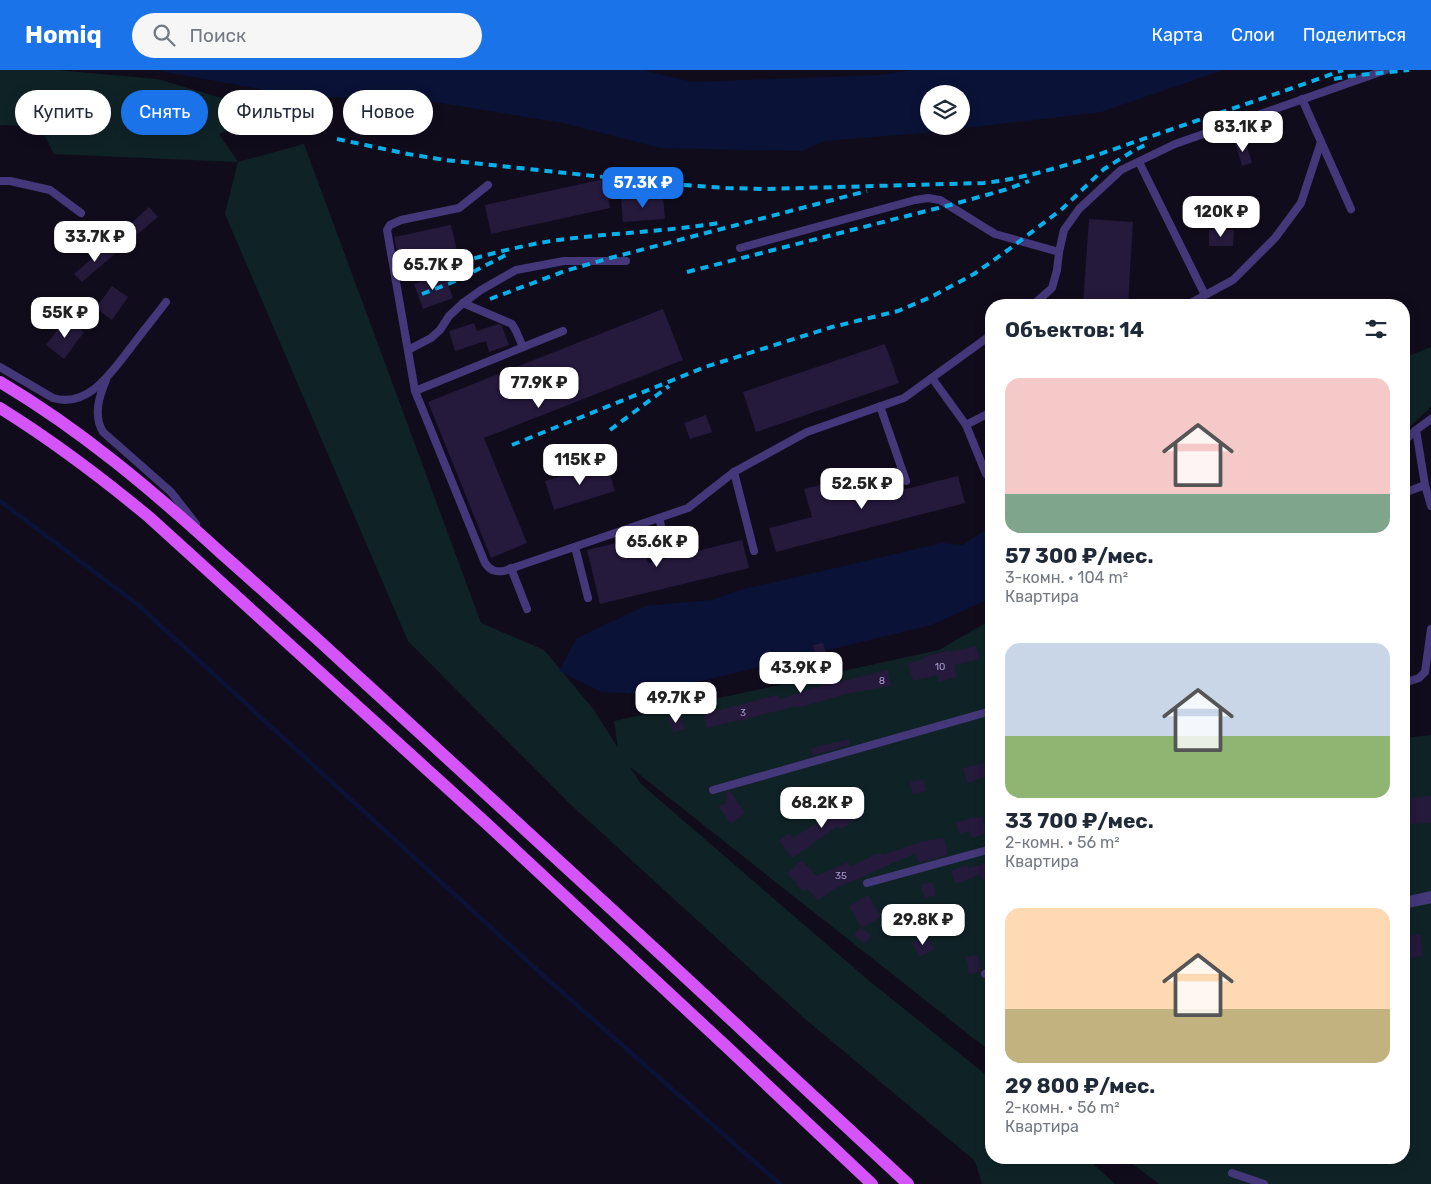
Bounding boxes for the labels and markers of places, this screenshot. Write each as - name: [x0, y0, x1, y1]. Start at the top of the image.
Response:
- pin: 83.1K ₽: [1197, 111, 1289, 153]
- pin: 57.3K ₽: [597, 166, 689, 209]
- pin: 120K ₽: [1180, 196, 1262, 238]
- pin: 33.7K ₽: [49, 220, 141, 263]
- pin: 65.7K ₽: [387, 248, 479, 291]
- pin: 55K ₽: [30, 296, 100, 339]
- pin: 77.9K ₽: [493, 366, 585, 409]
- pin: 115K ₽: [539, 444, 621, 486]
- pin: 52.5K ₽: [816, 468, 908, 510]
- pin: 65.6K ₽: [611, 526, 703, 568]
- pin: 43.9K ₽: [755, 652, 847, 694]
- pin: 49.7K ₽: [630, 682, 722, 724]
- pin: 68.2K ₽: [776, 786, 868, 829]
- pin: 29.8K ₽: [877, 904, 969, 946]

